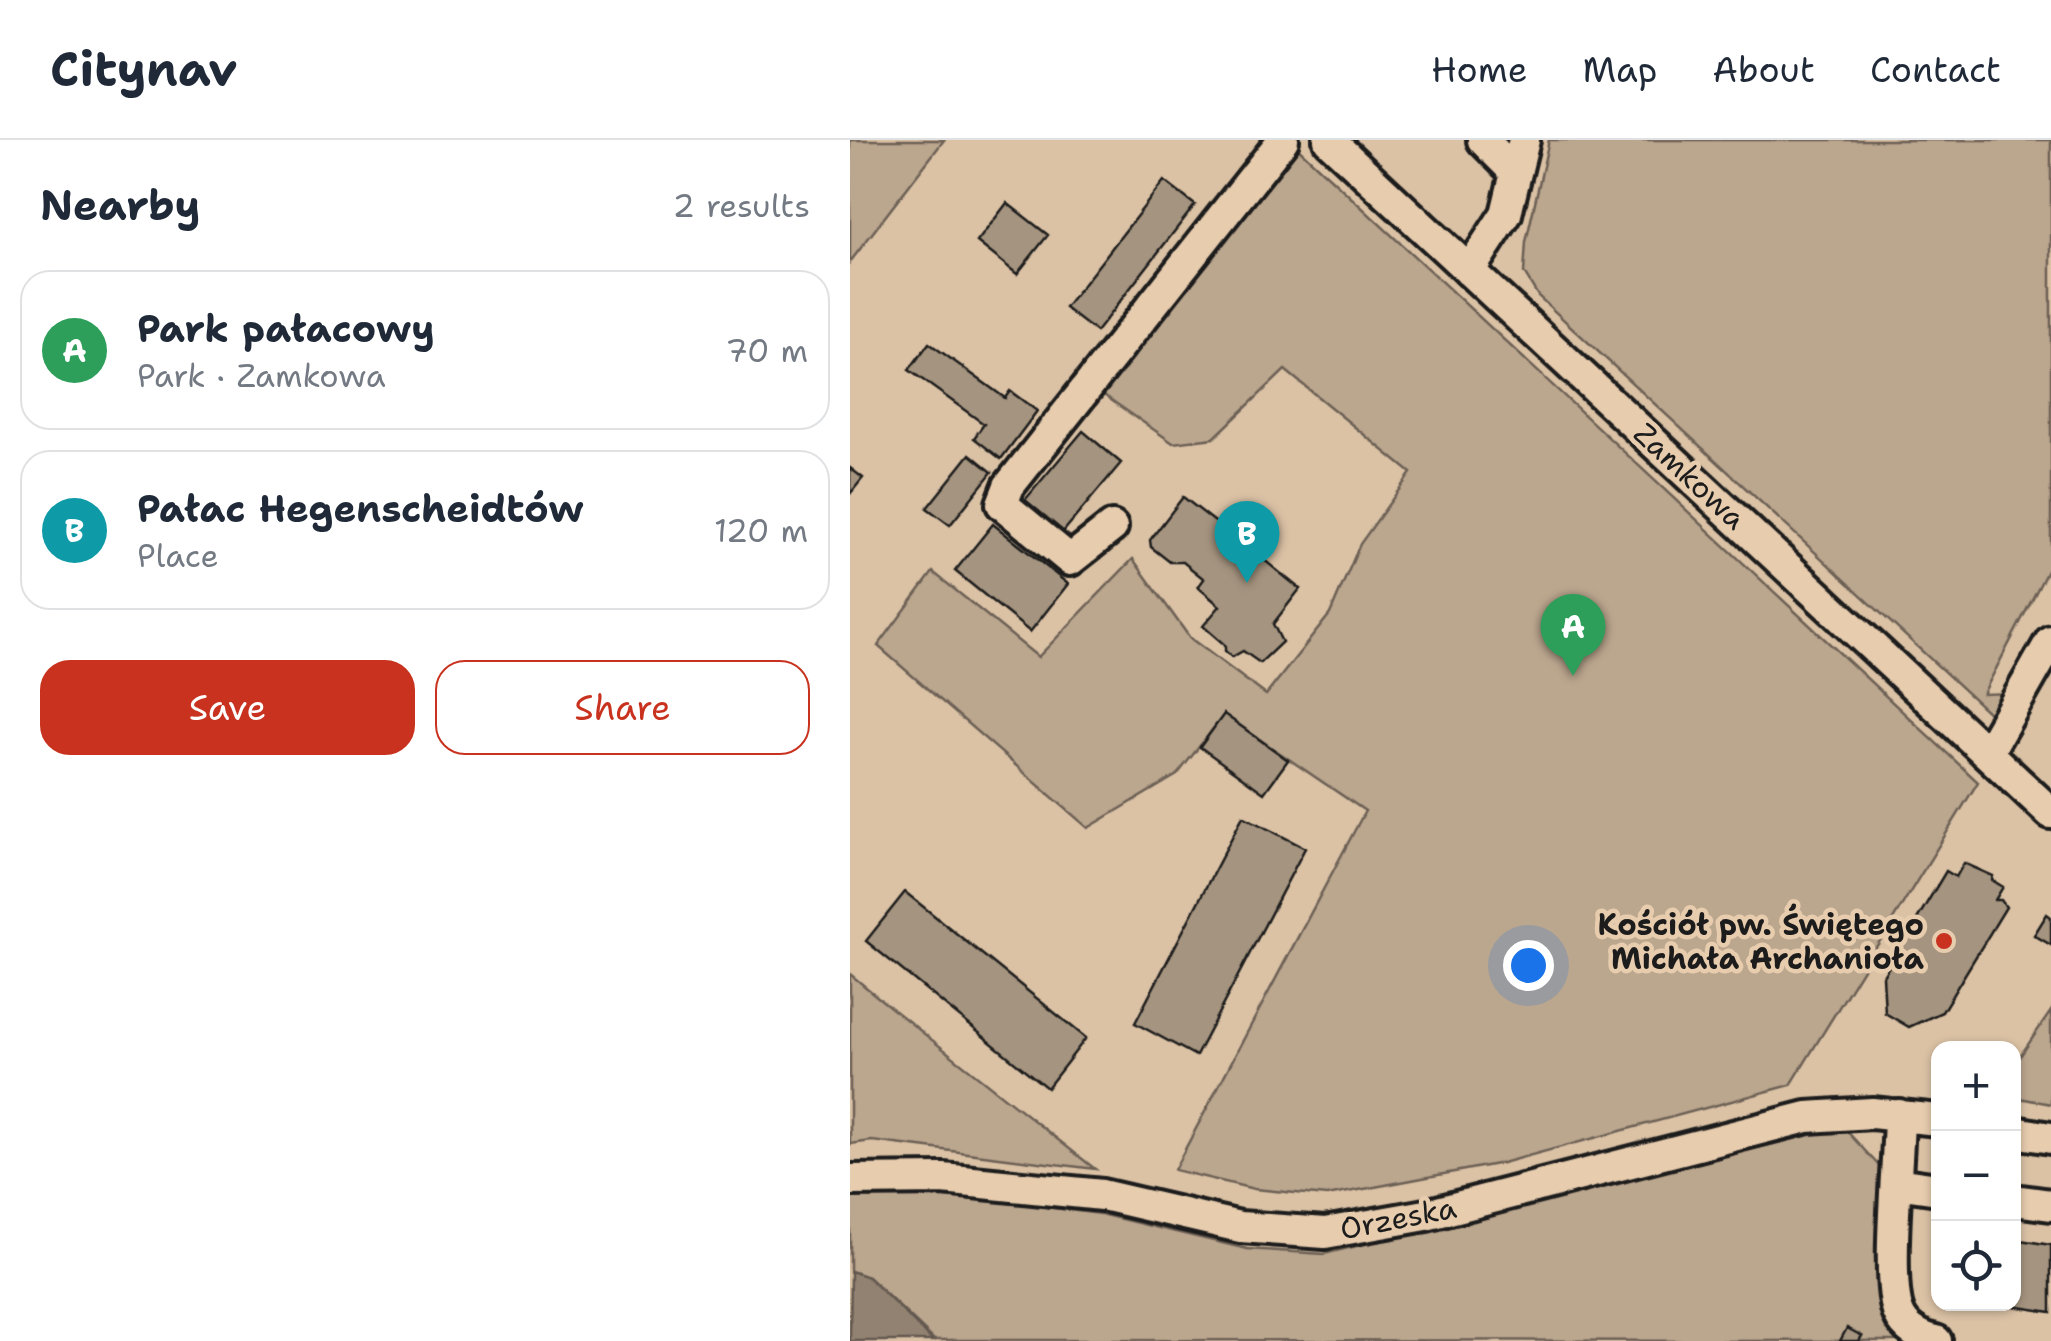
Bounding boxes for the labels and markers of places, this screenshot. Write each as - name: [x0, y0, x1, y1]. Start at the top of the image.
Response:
- pin: B: [1214, 500, 1280, 583]
- pin: A: [1540, 594, 1606, 676]
- place label: Kościół pw. Świętego Michała Archanioła: [1598, 903, 1925, 979]
- marker: Kościół pw. Świętego Michała Archanioła: [1933, 930, 1955, 952]

